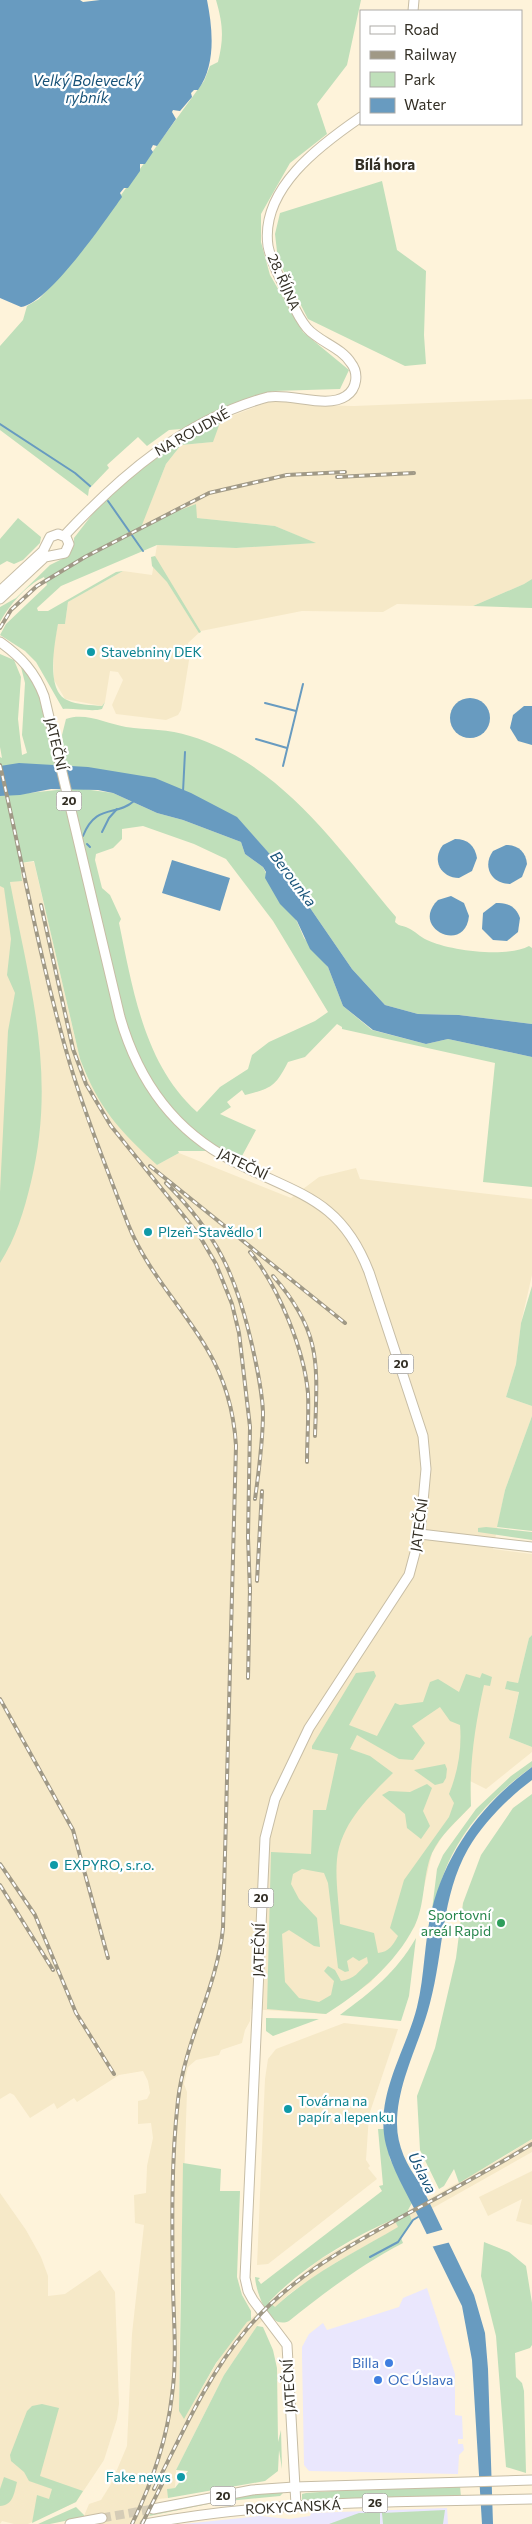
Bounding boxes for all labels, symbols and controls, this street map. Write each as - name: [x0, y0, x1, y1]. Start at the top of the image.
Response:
- legend: [360, 10, 522, 125]
- text: Road: [404, 20, 439, 38]
- text: Railway: [404, 45, 457, 63]
- text: Park: [404, 70, 435, 88]
- water label: Velký Bolevecký rybník: [33, 71, 143, 106]
- text: Water: [404, 95, 446, 113]
- district label: Bílá hora: [355, 155, 415, 173]
- street label: 28. ŘÍJNA: [265, 251, 304, 313]
- street label: NA ROUDNÉ: [151, 404, 232, 459]
- place label: Stavebniny DEK: [101, 643, 202, 660]
- marker: Stavebniny DEK: [85, 646, 97, 658]
- street label: JATEČNÍ: [42, 716, 71, 773]
- road number: 20: [56, 791, 82, 810]
- water label: Berounka: [267, 847, 321, 910]
- street label: JATEČNÍ: [215, 1144, 272, 1183]
- place label: Plzeň-Stavědlo 1: [158, 1223, 263, 1240]
- marker: Plzeň-Stavědlo 1: [142, 1226, 154, 1238]
- road number: 20: [388, 1355, 414, 1374]
- street label: JATEČNÍ: [406, 1496, 431, 1553]
- place label: EXPYRO, s.r.o.: [64, 1856, 154, 1873]
- marker: EXPYRO, s.r.o.: [48, 1859, 60, 1871]
- road number: 20: [248, 1889, 274, 1908]
- place label: Sportovní areál Rapid: [421, 1906, 491, 1939]
- marker: Sportovní areál Rapid: [495, 1917, 507, 1929]
- street label: JATEČNÍ: [249, 1922, 268, 1977]
- place label: Továrna na papír a lepenku: [298, 2092, 394, 2125]
- marker: Továrna na papír a lepenku: [282, 2103, 294, 2115]
- water label: Úslava: [405, 2148, 442, 2197]
- place label: Billa: [352, 2354, 379, 2371]
- marker: Billa: [383, 2357, 395, 2369]
- street label: JATEČNÍ: [279, 2358, 298, 2413]
- place label: OC Úslava: [388, 2371, 453, 2388]
- marker: OC Úslava: [372, 2374, 384, 2386]
- place label: Fake news: [106, 2468, 171, 2485]
- marker: Fake news: [175, 2471, 187, 2483]
- road number: 20: [210, 2486, 236, 2506]
- road number: 26: [362, 2494, 388, 2512]
- street label: ROKYCANSKÁ: [245, 2495, 342, 2517]

